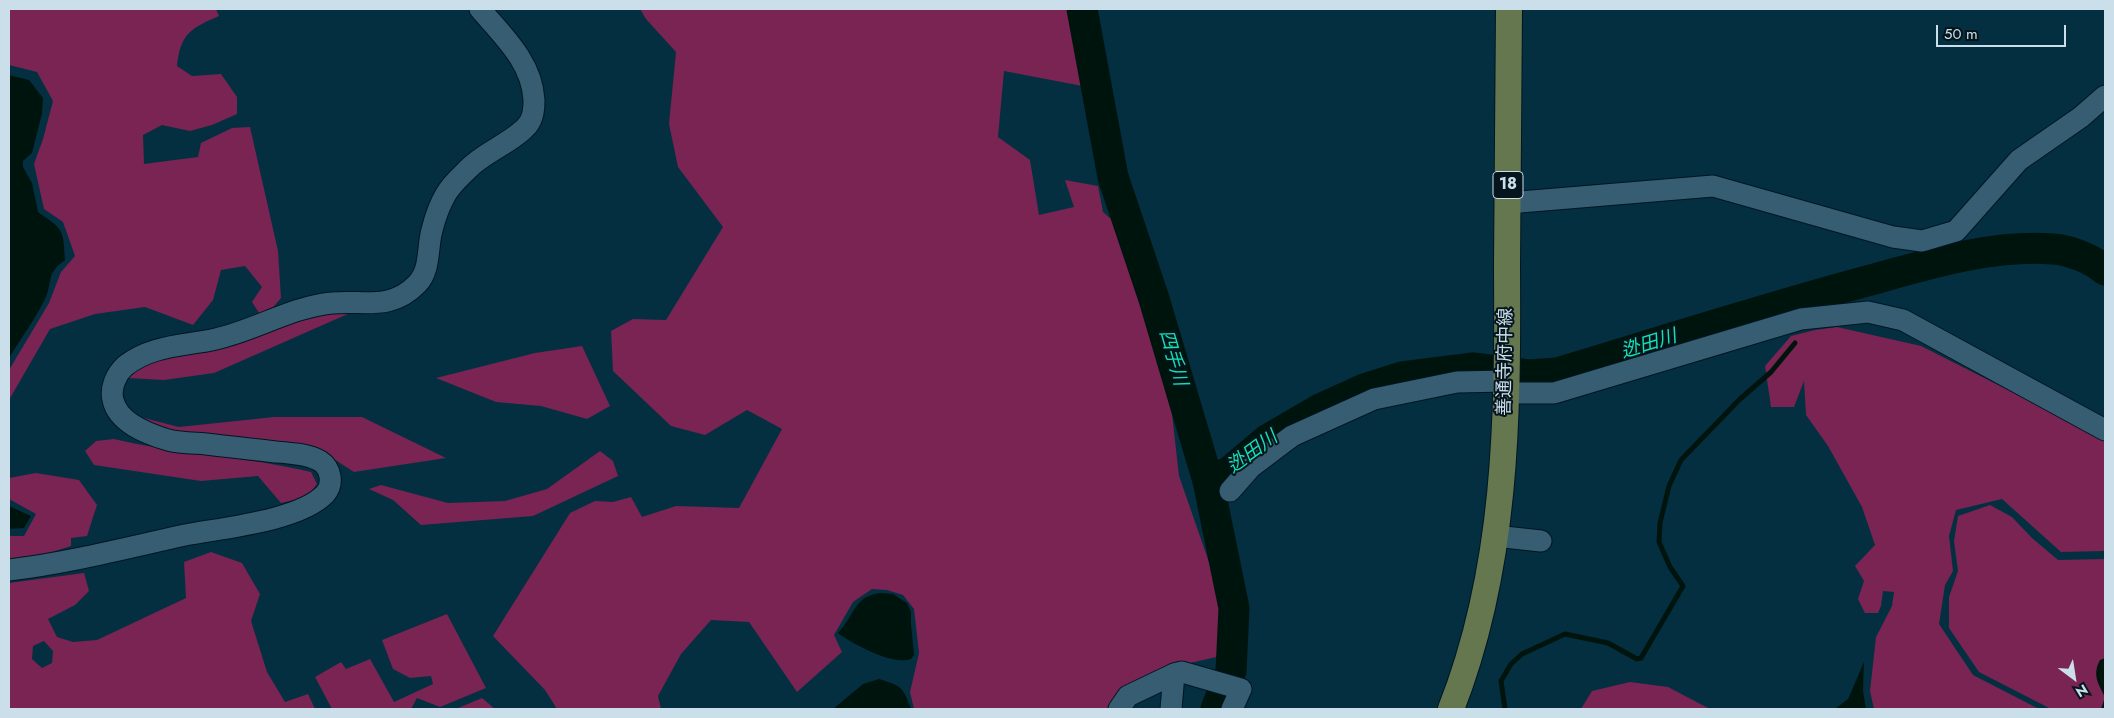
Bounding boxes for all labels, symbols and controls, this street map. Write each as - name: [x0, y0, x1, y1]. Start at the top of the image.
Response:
- scale bar: [1939, 15, 2069, 47]
- text: 50 m: [1944, 23, 1978, 45]
- road number: 18: [1493, 172, 1523, 198]
- street label: 善通寺府中線: [1494, 308, 1518, 416]
- water label: 迯田川: [1618, 326, 1680, 364]
- water label: 四手川: [1153, 327, 1191, 389]
- water label: 迯田川: [1223, 427, 1283, 479]
- north arrow: [2049, 653, 2099, 703]
- text: N: [2072, 679, 2092, 702]

